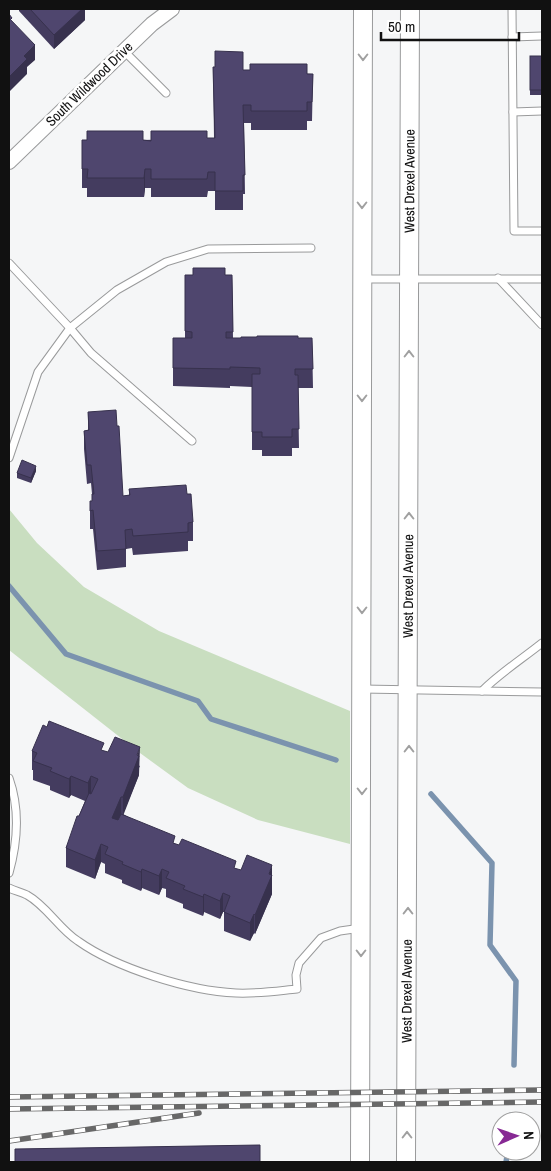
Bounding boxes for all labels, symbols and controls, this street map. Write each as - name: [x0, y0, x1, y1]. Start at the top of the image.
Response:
- scale bar: [381, 10, 518, 42]
- text: 50 m: [388, 16, 415, 37]
- street label: South Wildwood Drive: [42, 38, 136, 130]
- one-way arrow: [358, 54, 368, 62]
- street label: West Drexel Avenue: [400, 129, 419, 233]
- one-way arrow: [357, 201, 367, 209]
- one-way arrow: [404, 350, 414, 358]
- one-way arrow: [357, 394, 367, 402]
- one-way arrow: [404, 512, 414, 520]
- street label: West Drexel Avenue: [399, 534, 417, 638]
- one-way arrow: [357, 606, 367, 614]
- one-way arrow: [404, 745, 414, 752]
- one-way arrow: [357, 787, 367, 795]
- one-way arrow: [403, 907, 413, 915]
- street label: West Drexel Avenue: [397, 939, 416, 1043]
- one-way arrow: [356, 950, 366, 957]
- north arrow: [491, 1111, 541, 1161]
- one-way arrow: [402, 1131, 412, 1138]
- text: N: [520, 1131, 538, 1140]

